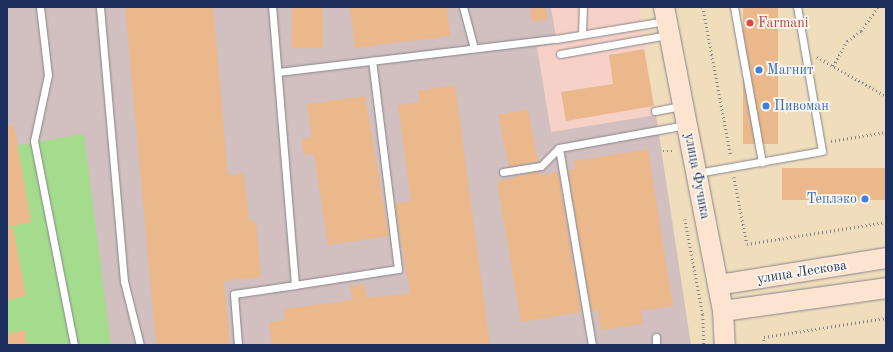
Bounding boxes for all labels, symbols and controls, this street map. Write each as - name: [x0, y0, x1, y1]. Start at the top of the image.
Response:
- place label: Farmani: [758, 15, 809, 31]
- marker: Farmani: [745, 18, 755, 28]
- place label: Магнит: [767, 62, 814, 78]
- marker: Магнит: [754, 65, 764, 75]
- place label: Пивоман: [774, 98, 829, 114]
- marker: Пивоман: [761, 101, 771, 111]
- street label: улица Фучика: [680, 132, 714, 220]
- place label: Теплэко: [807, 191, 857, 207]
- marker: Теплэко: [860, 194, 870, 204]
- street label: улица Лескова: [756, 257, 848, 287]

